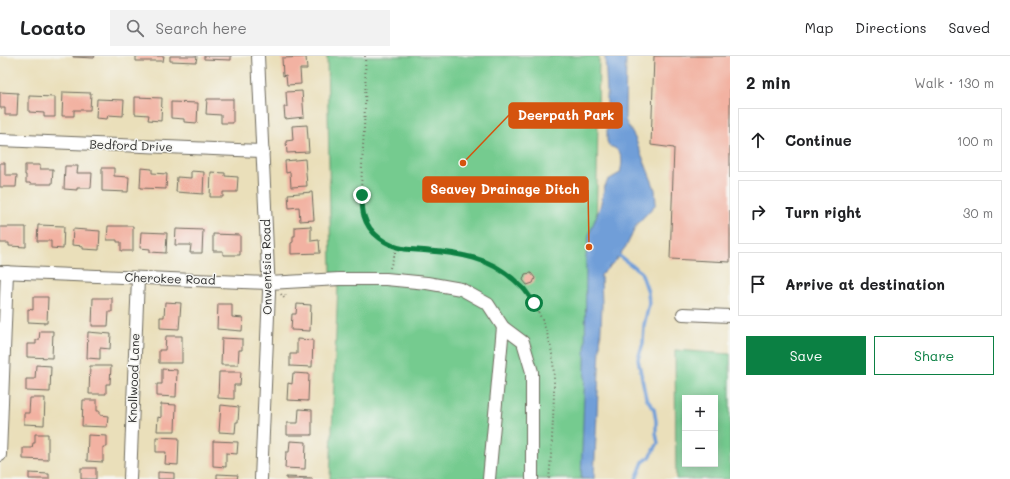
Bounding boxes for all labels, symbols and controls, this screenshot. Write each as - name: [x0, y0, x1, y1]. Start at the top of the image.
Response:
- search box: [110, 10, 390, 46]
- text: Locato: [20, 15, 86, 40]
- icon: search: [124, 17, 146, 39]
- text: Search here: [156, 18, 247, 38]
- text: Map: [805, 18, 833, 37]
- text: Directions: [855, 18, 926, 37]
- text: Saved: [948, 18, 990, 37]
- text: 2 min: [746, 71, 791, 93]
- text: Walk · 130 m: [914, 74, 994, 91]
- callout: Deerpath Park: [509, 103, 622, 128]
- text: Deerpath Park: [518, 106, 614, 123]
- icon: ahead: [747, 129, 769, 151]
- text: Continue: [785, 130, 852, 150]
- text: 100 m: [957, 132, 993, 149]
- street label: Bedford Drive: [89, 136, 173, 154]
- callout: Seavey Drainage Ditch: [423, 177, 588, 202]
- text: Seavey Drainage Ditch: [430, 180, 580, 198]
- route end: [353, 186, 371, 204]
- icon: right: [747, 201, 769, 223]
- text: Turn right: [785, 202, 862, 222]
- text: 30 m: [963, 204, 993, 221]
- street label: Onwentsia Road: [257, 219, 275, 315]
- street label: Cherokee Road: [124, 268, 216, 288]
- icon: arrive: [747, 273, 769, 295]
- text: Arrive at destination: [785, 274, 945, 294]
- route start: [525, 294, 543, 312]
- street label: Knollwood Lane: [123, 333, 143, 423]
- button: Save: [746, 336, 866, 375]
- button: Share: [874, 336, 994, 375]
- map controls: [682, 395, 718, 467]
- button: +: [682, 395, 718, 431]
- button: −: [682, 431, 718, 467]

